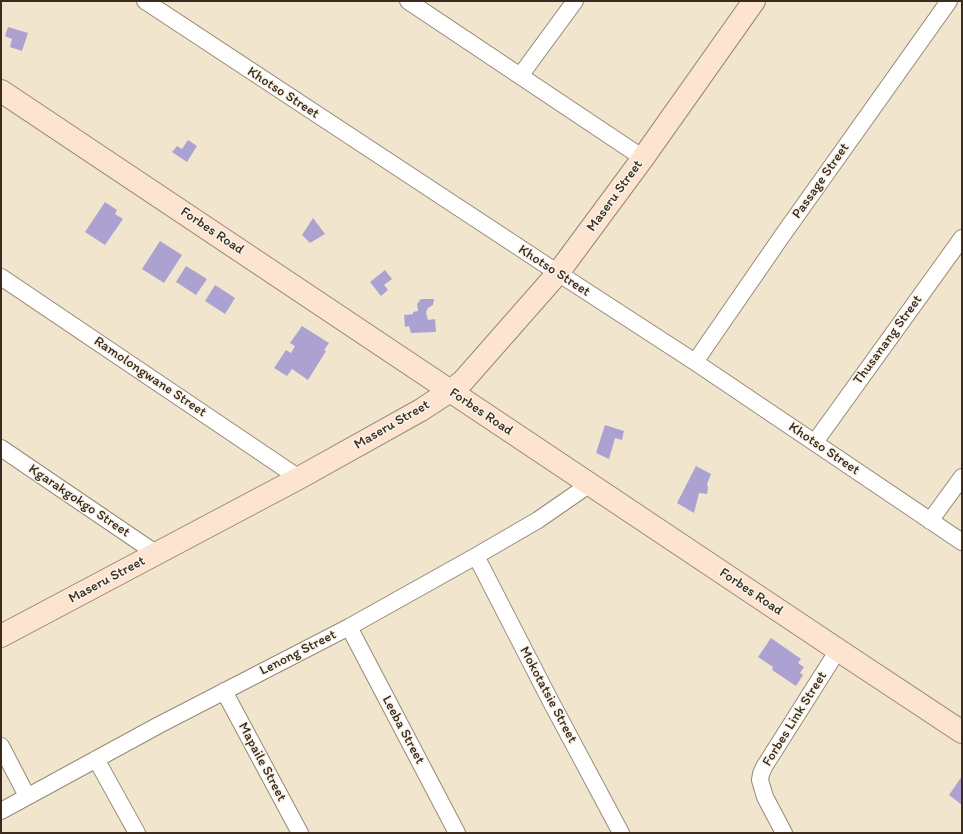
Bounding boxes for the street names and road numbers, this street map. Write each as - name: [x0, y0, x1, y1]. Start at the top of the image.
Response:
- street label: Khotso Street: [244, 64, 322, 122]
- street label: Passage Street: [789, 140, 853, 222]
- street label: Maseru Street: [583, 157, 647, 235]
- street label: Forbes Road: [177, 204, 247, 258]
- street label: Khotso Street: [515, 242, 593, 300]
- street label: Thusanang Street: [850, 292, 926, 388]
- street label: Ramolongwane Street: [90, 333, 210, 421]
- street label: Forbes Road: [446, 385, 516, 439]
- street label: Maseru Street: [351, 397, 433, 453]
- street label: Khotso Street: [785, 419, 863, 479]
- street label: Kgarakgokgo Street: [25, 461, 133, 541]
- street label: Maseru Street: [66, 553, 148, 607]
- street label: Forbes Road: [716, 565, 786, 619]
- street label: Lenong Street: [257, 627, 339, 679]
- street label: Mokotatsie Street: [515, 644, 581, 746]
- street label: Forbes Link Street: [759, 668, 831, 770]
- street label: Leeba Street: [378, 693, 428, 767]
- street label: Mapaile Street: [234, 720, 290, 804]

